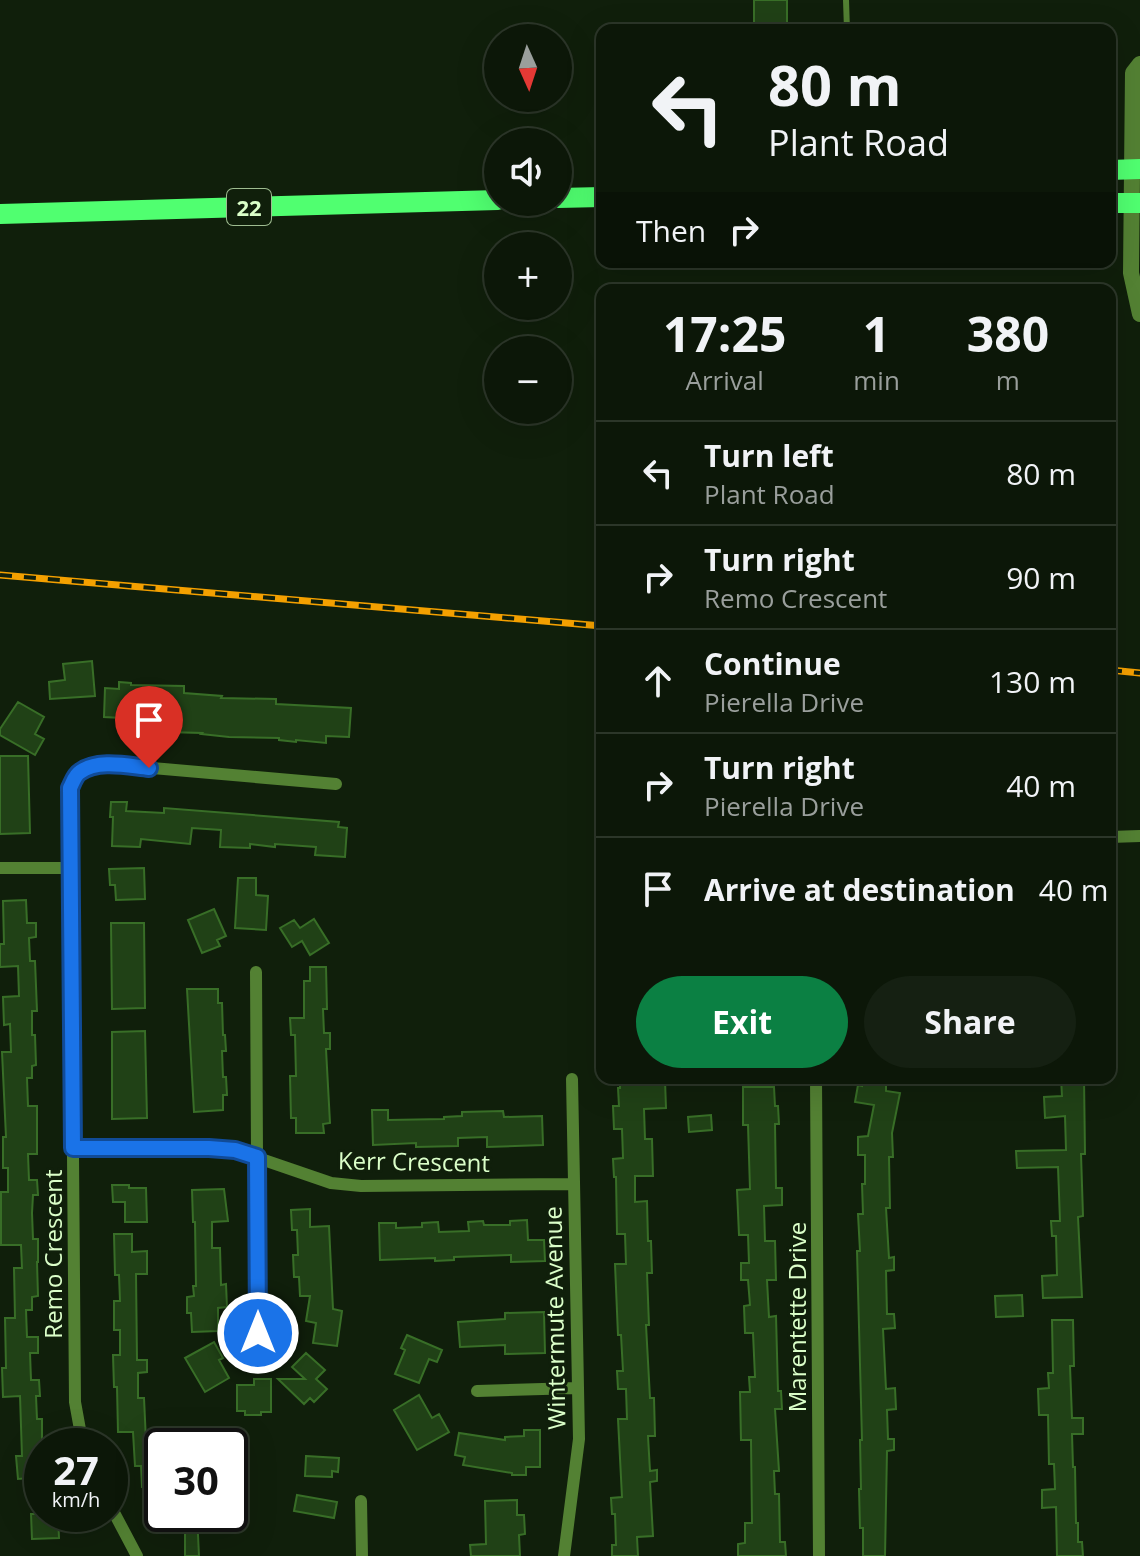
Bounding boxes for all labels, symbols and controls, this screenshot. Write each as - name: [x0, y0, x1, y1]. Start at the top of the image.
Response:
- north arrow: [484, 24, 572, 112]
- map controls: [484, 24, 572, 424]
- text: 80 m: [768, 46, 902, 122]
- icon: left: [636, 56, 740, 160]
- text: Plant Road: [768, 118, 949, 167]
- button: sound: [484, 128, 572, 216]
- road number: 22: [227, 189, 271, 225]
- icon: right: [722, 208, 766, 252]
- text: Then: [636, 210, 706, 251]
- button: +: [484, 232, 572, 320]
- text: 17:25: [663, 301, 786, 366]
- text: 1: [863, 301, 890, 366]
- text: 380: [967, 301, 1049, 366]
- button: −: [484, 336, 572, 424]
- text: Arrival: [685, 362, 764, 398]
- text: min: [853, 362, 900, 398]
- text: m: [996, 362, 1020, 398]
- text: Turn left: [704, 435, 834, 476]
- icon: left: [636, 451, 680, 495]
- text: 80 m: [1006, 453, 1076, 494]
- text: Plant Road: [704, 476, 835, 512]
- text: Turn right: [704, 539, 855, 580]
- icon: right: [636, 555, 680, 599]
- text: 90 m: [1006, 557, 1076, 598]
- text: Remo Crescent: [704, 580, 887, 616]
- text: Continue: [704, 643, 841, 684]
- icon: ahead: [636, 659, 680, 703]
- text: 130 m: [989, 661, 1076, 702]
- text: Pierella Drive: [704, 684, 864, 720]
- pin: [115, 686, 183, 768]
- icon: arrive: [127, 698, 171, 742]
- text: Turn right: [704, 747, 855, 788]
- icon: right: [636, 763, 680, 807]
- text: 40 m: [1006, 765, 1076, 806]
- text: Pierella Drive: [704, 788, 864, 824]
- icon: arrive: [636, 867, 680, 911]
- text: Arrive at destination: [704, 869, 1015, 910]
- text: 40 m: [1039, 869, 1109, 910]
- button: Exit: [636, 976, 848, 1068]
- button: Share: [864, 976, 1076, 1068]
- street label: Kerr Crescent: [338, 1143, 490, 1179]
- street label: Remo Crescent: [36, 1169, 69, 1339]
- street label: Wintermute Avenue: [536, 1206, 572, 1430]
- street label: Marentette Drive: [780, 1222, 813, 1412]
- position arrow: [216, 1291, 300, 1375]
- speed limit sign: 30: [144, 1428, 248, 1532]
- text: 27: [53, 1442, 99, 1497]
- text: km/h: [52, 1486, 100, 1513]

